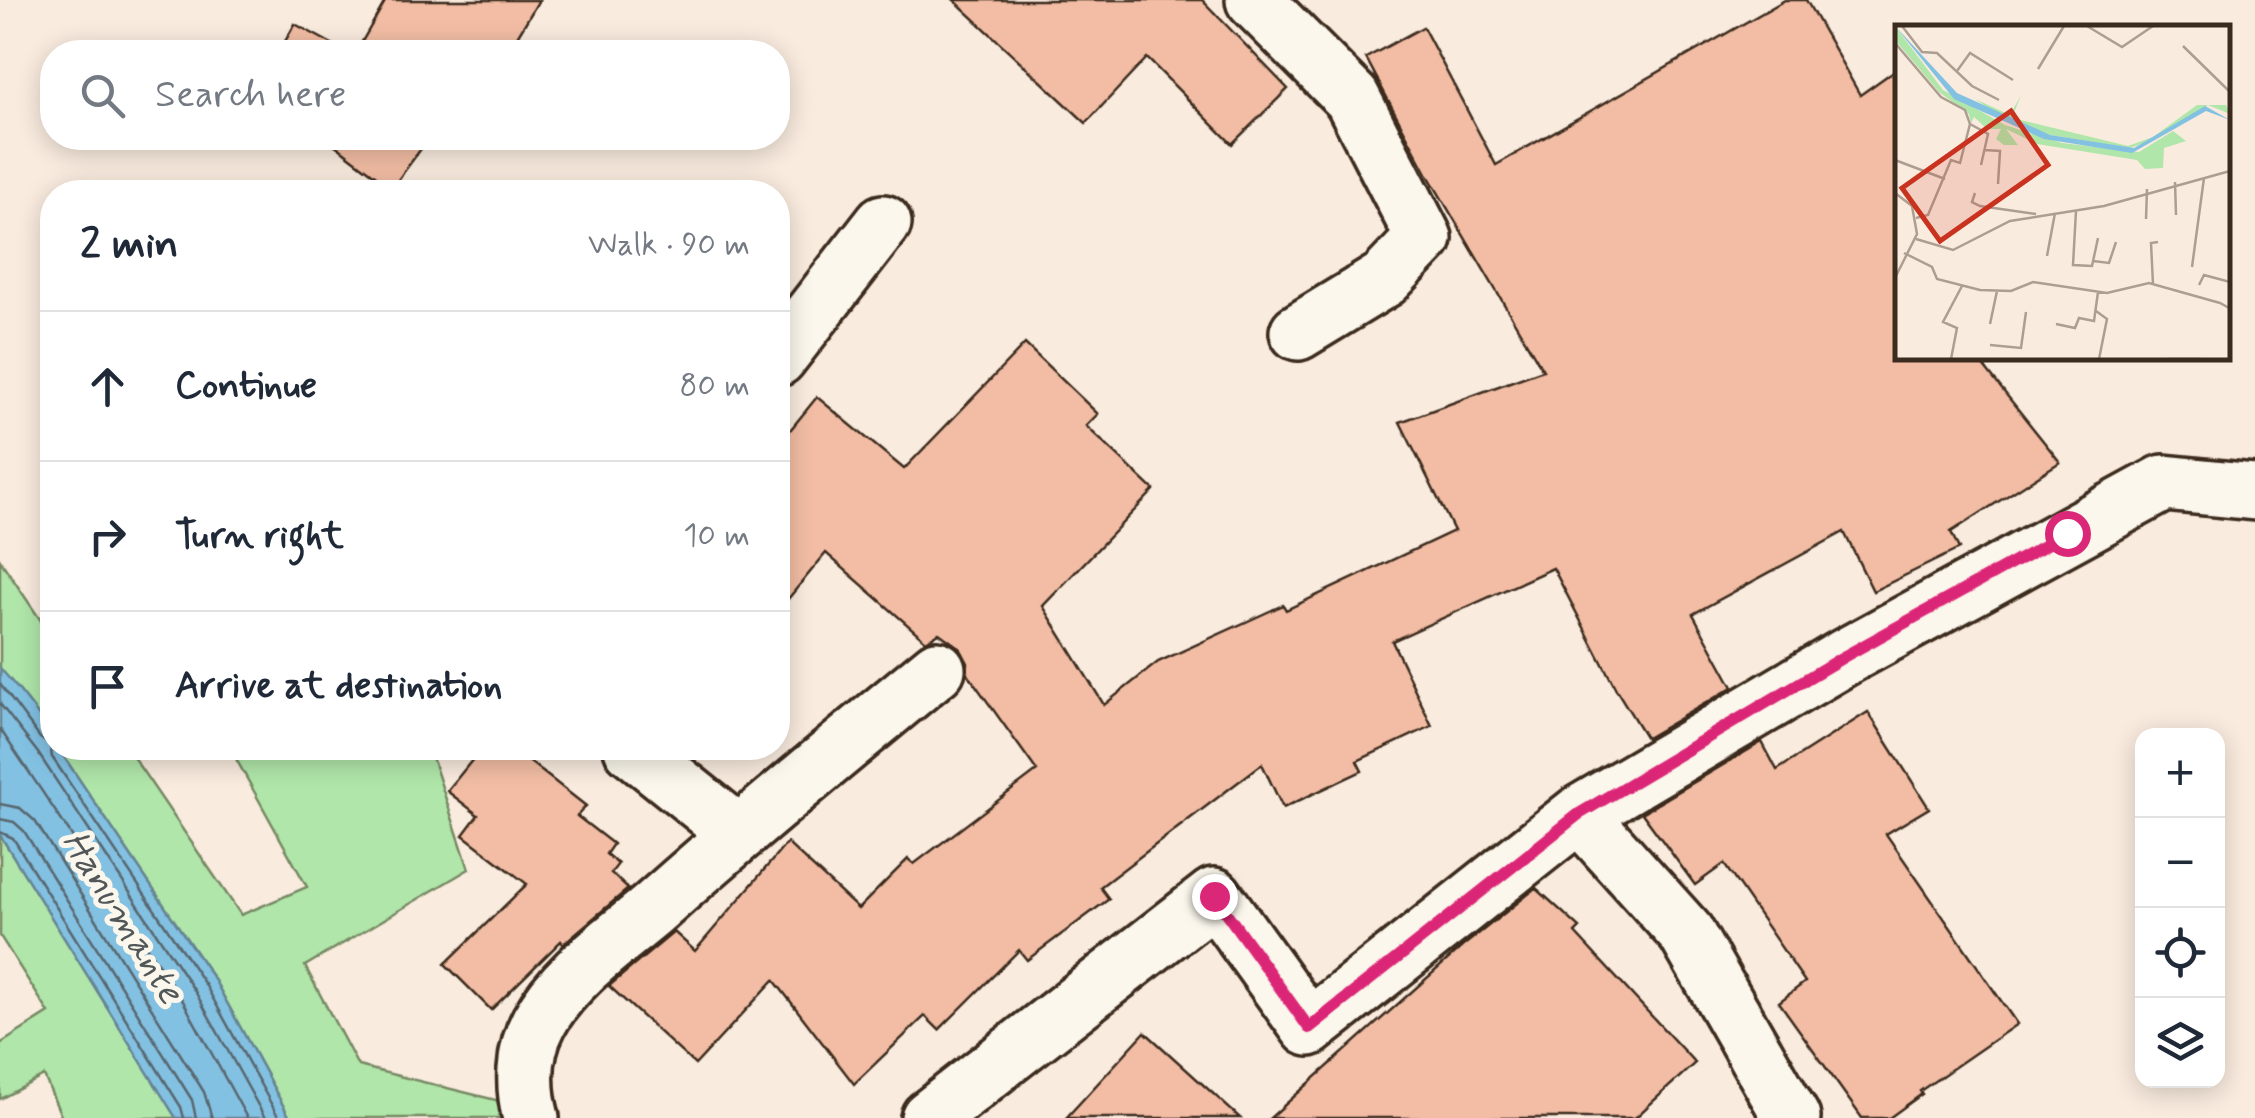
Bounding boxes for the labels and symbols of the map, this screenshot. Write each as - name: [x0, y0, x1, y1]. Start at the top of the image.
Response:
- inset map: [1895, 25, 2230, 360]
- route start: [2045, 511, 2091, 557]
- water label: Hanumante: [49, 822, 195, 1014]
- route end: [1192, 874, 1238, 920]

